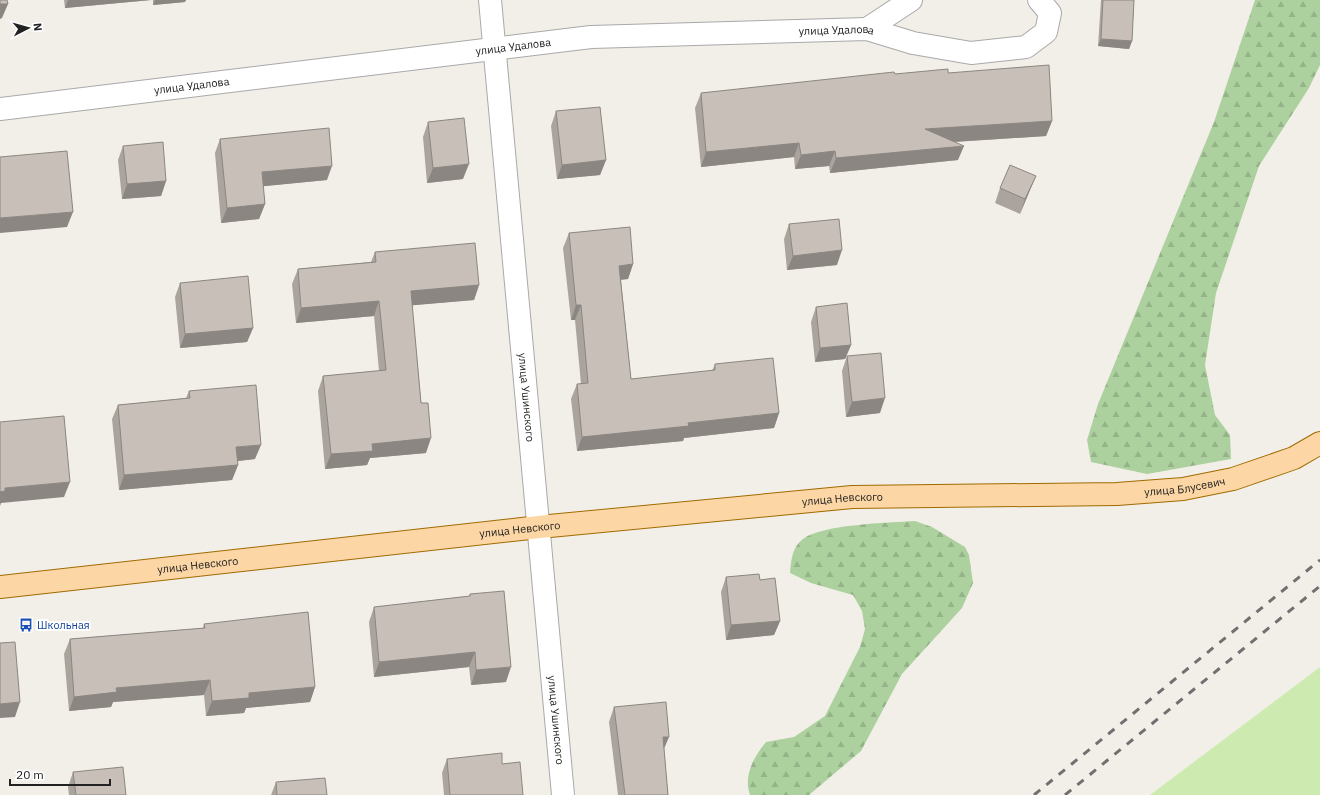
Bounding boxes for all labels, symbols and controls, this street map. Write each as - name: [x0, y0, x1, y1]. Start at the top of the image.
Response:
- north arrow: [8, 8, 48, 48]
- text: N: [31, 22, 45, 32]
- street label: улица Удалова: [798, 22, 876, 38]
- street label: улица Удалова: [475, 35, 552, 58]
- street label: улица Удалова: [153, 74, 230, 97]
- street label: улица Ушинского: [515, 352, 538, 442]
- street label: улица Блусевич: [1144, 474, 1226, 499]
- street label: улица Невского: [801, 490, 883, 509]
- street label: улица Невского: [479, 518, 561, 541]
- street label: улица Невского: [157, 554, 239, 576]
- bus stop icon: Школьная: [18, 617, 34, 633]
- place label: Школьная: [37, 618, 90, 632]
- street label: улица Ушинского: [545, 675, 567, 765]
- scale bar: [10, 761, 110, 787]
- text: 20 m: [16, 767, 44, 782]

